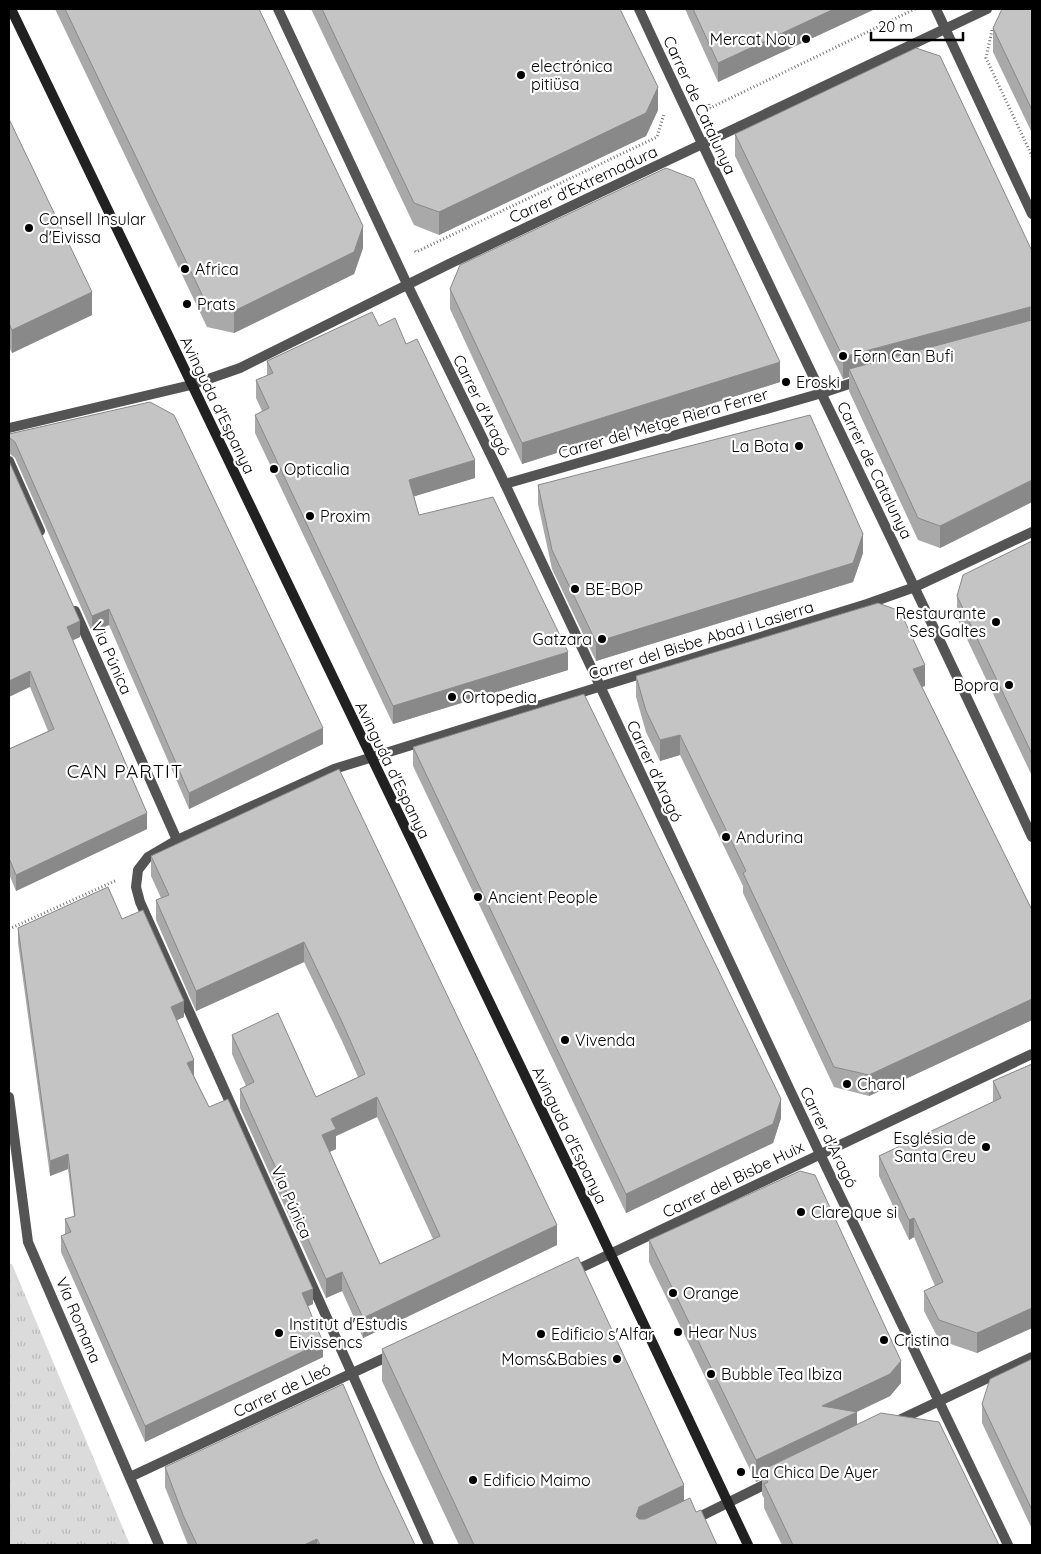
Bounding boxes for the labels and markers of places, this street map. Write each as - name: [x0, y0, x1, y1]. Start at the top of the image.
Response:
- place label: Mercat Nou: [710, 29, 796, 49]
- marker: Mercat Nou: [800, 33, 812, 45]
- place label: electrónica pitiüsa: [531, 56, 613, 94]
- marker: electrónica pitiüsa: [515, 69, 527, 81]
- place label: Consell Insular d'Eivissa: [39, 209, 146, 247]
- marker: Consell Insular d'Eivissa: [23, 222, 35, 234]
- place label: Africa: [195, 259, 239, 279]
- marker: Africa: [179, 263, 191, 275]
- place label: Prats: [197, 294, 235, 314]
- marker: Prats: [181, 298, 193, 310]
- place label: Forn Can Bufi: [853, 346, 954, 366]
- marker: Forn Can Bufi: [837, 350, 849, 362]
- place label: Eroski: [796, 372, 840, 392]
- marker: Eroski: [780, 376, 792, 388]
- place label: La Bota: [731, 436, 789, 456]
- marker: La Bota: [793, 440, 805, 452]
- place label: Opticalia: [284, 459, 350, 479]
- marker: Opticalia: [268, 463, 280, 475]
- place label: Proxim: [320, 506, 371, 526]
- marker: Proxim: [304, 510, 316, 522]
- place label: BE-BOP: [585, 579, 643, 599]
- marker: BE-BOP: [569, 583, 581, 595]
- place label: Restaurante Ses Galtes: [895, 603, 986, 641]
- marker: Restaurante Ses Galtes: [990, 616, 1002, 628]
- place label: Gatzara: [533, 629, 592, 649]
- marker: Gatzara: [596, 633, 608, 645]
- place label: Bopra: [954, 675, 999, 695]
- marker: Bopra: [1003, 679, 1015, 691]
- place label: Ortopedia: [462, 687, 537, 707]
- marker: Ortopedia: [446, 691, 458, 703]
- place label: Andurina: [736, 827, 803, 847]
- marker: Andurina: [720, 831, 732, 843]
- place label: Ancient People: [488, 887, 598, 907]
- marker: Ancient People: [472, 891, 484, 903]
- place label: Vivenda: [575, 1030, 635, 1050]
- marker: Vivenda: [559, 1034, 571, 1046]
- place label: Charol: [857, 1074, 905, 1094]
- marker: Charol: [841, 1078, 853, 1090]
- place label: Església de Santa Creu: [893, 1128, 976, 1166]
- marker: Església de Santa Creu: [980, 1141, 992, 1153]
- place label: Clare que si: [811, 1202, 897, 1222]
- marker: Clare que si: [795, 1206, 807, 1218]
- place label: Orange: [683, 1283, 739, 1303]
- marker: Orange: [667, 1287, 679, 1299]
- place label: Institut d'Estudis Eivissencs: [289, 1314, 407, 1352]
- place label: Hear Nus: [688, 1322, 757, 1342]
- place label: Edificio s'Alfar: [551, 1324, 654, 1344]
- marker: Hear Nus: [672, 1326, 684, 1338]
- marker: Institut d'Estudis Eivissencs: [273, 1327, 285, 1339]
- marker: Edificio s'Alfar: [535, 1328, 547, 1340]
- place label: Cristina: [894, 1330, 949, 1350]
- marker: Cristina: [878, 1334, 890, 1346]
- place label: Moms&Babies: [501, 1349, 607, 1369]
- marker: Moms&Babies: [611, 1353, 623, 1365]
- place label: Bubble Tea Ibiza: [721, 1364, 842, 1384]
- marker: Bubble Tea Ibiza: [705, 1368, 717, 1380]
- place label: La Chica De Ayer: [751, 1462, 878, 1482]
- marker: La Chica De Ayer: [735, 1466, 747, 1478]
- place label: Edificio Maimo: [483, 1470, 591, 1490]
- marker: Edificio Maimo: [467, 1474, 479, 1486]

